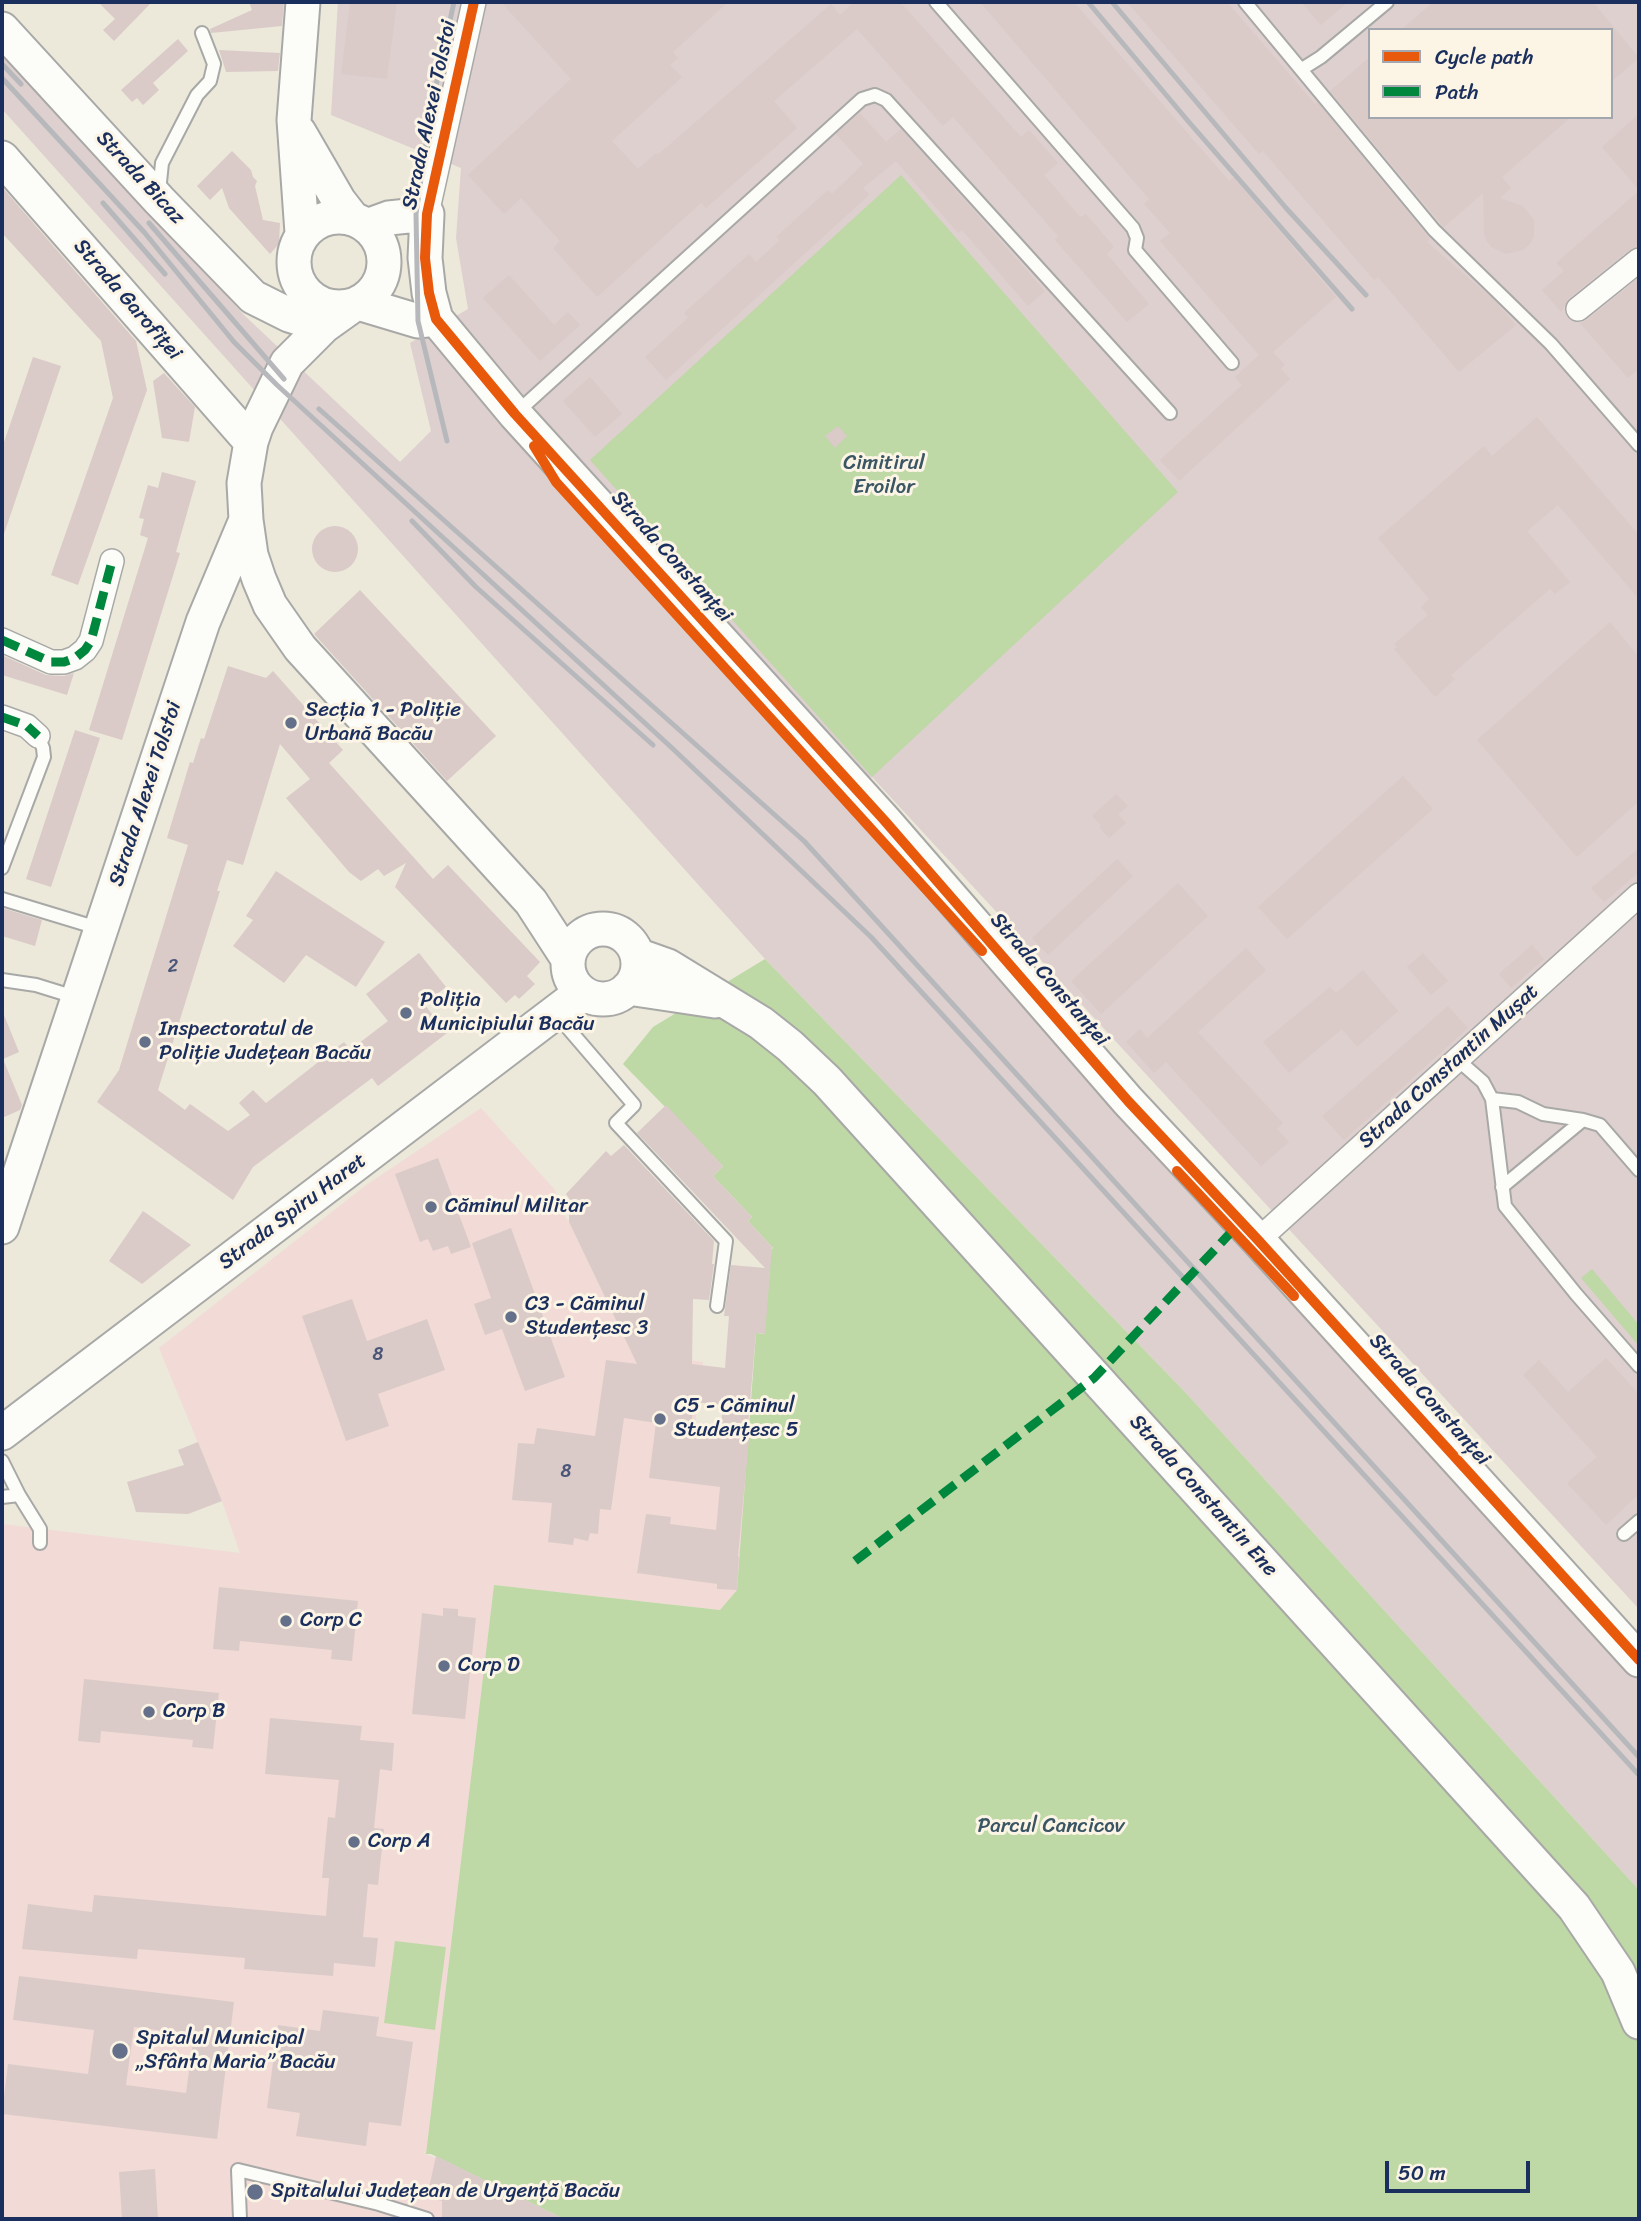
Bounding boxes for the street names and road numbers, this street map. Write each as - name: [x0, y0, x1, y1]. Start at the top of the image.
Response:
- street label: Strada Alexei Tolstoi: [398, 18, 462, 212]
- street label: Strada Bicaz: [90, 126, 190, 230]
- street label: Strada Garofiței: [68, 234, 186, 366]
- street label: Strada Constanței: [605, 486, 737, 628]
- street label: Strada Alexei Tolstoi: [104, 698, 188, 890]
- street label: Strada Constanței: [984, 908, 1114, 1052]
- street label: Strada Constantin Mușat: [1354, 980, 1544, 1154]
- street label: Strada Spiru Haret: [214, 1148, 372, 1276]
- street label: Strada Constanței: [1363, 1329, 1495, 1471]
- street label: Strada Constantin Ene: [1124, 1410, 1282, 1582]

